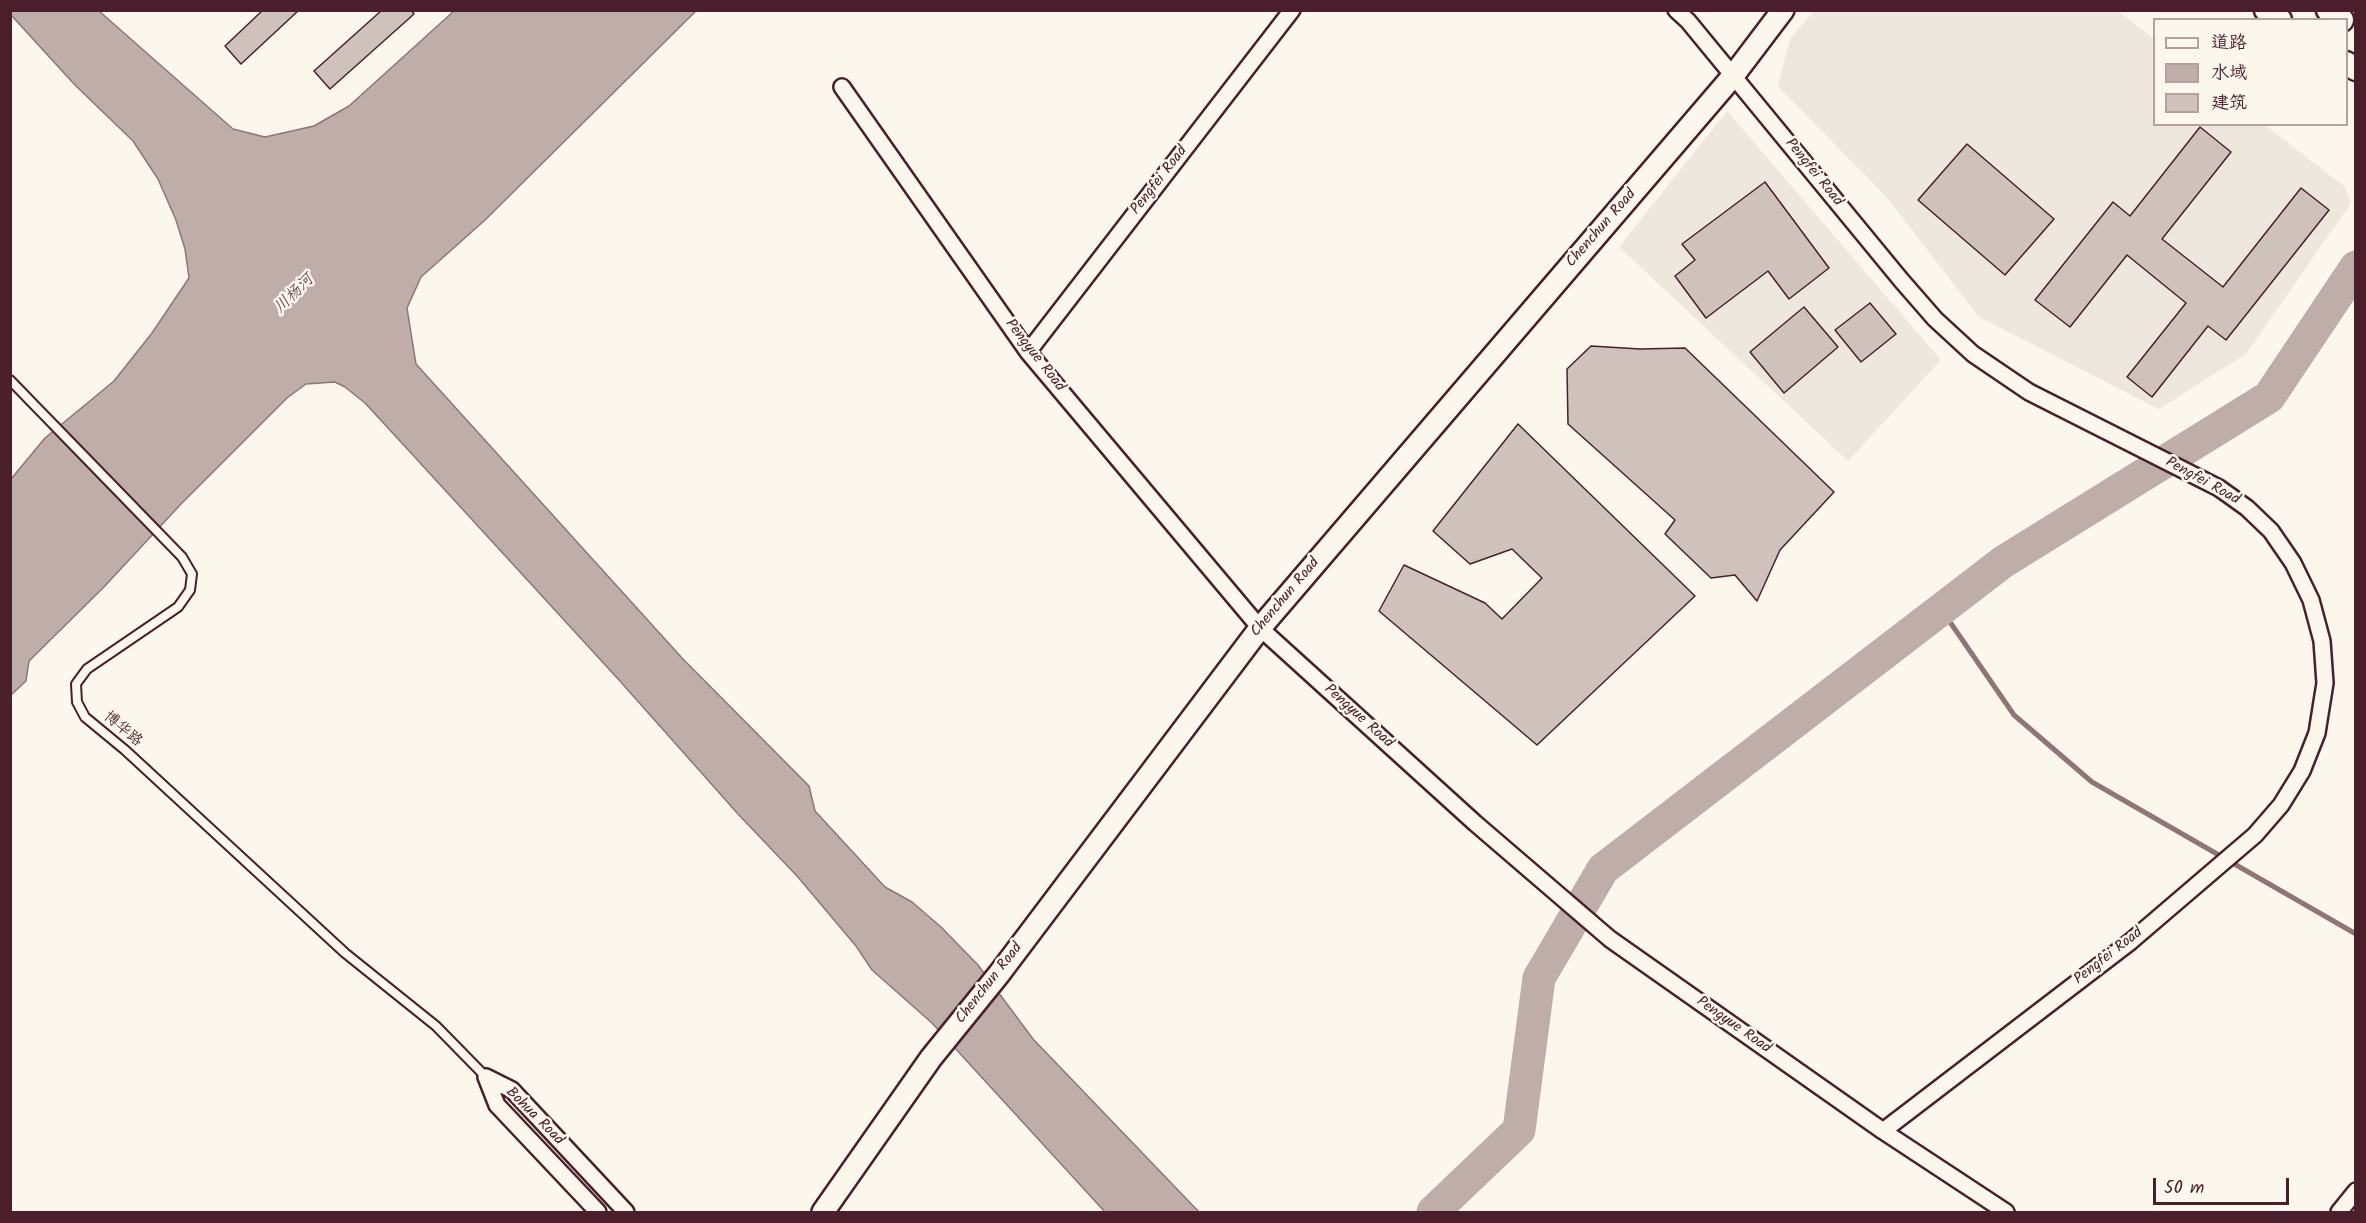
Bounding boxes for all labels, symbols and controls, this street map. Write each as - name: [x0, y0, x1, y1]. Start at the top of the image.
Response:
- legend: [2153, 18, 2348, 126]
- text: 道路: [2211, 29, 2247, 58]
- text: 水域: [2211, 59, 2247, 88]
- text: 建筑: [2211, 89, 2247, 118]
- street label: Pengfei Road: [1780, 135, 1846, 211]
- street label: Pengfei Road: [1128, 143, 1192, 219]
- street label: Chenchun Road: [1563, 186, 1641, 272]
- water label: 川杨河: [271, 271, 319, 319]
- street label: Pengyue Road: [1000, 316, 1068, 396]
- street label: Pengfei Road: [2162, 454, 2242, 510]
- street label: Chenchun Road: [1248, 555, 1324, 641]
- street label: Pengyue Road: [1320, 681, 1396, 753]
- street label: 博华路: [99, 709, 145, 751]
- street label: Pengfei Road: [2071, 925, 2147, 989]
- street label: Chenchun Road: [953, 940, 1027, 1028]
- street label: Pengyue Road: [1692, 994, 1774, 1058]
- street label: Bohua Road: [501, 1084, 567, 1150]
- scale bar: [2156, 1166, 2292, 1204]
- text: 50 m: [2164, 1174, 2204, 1203]

